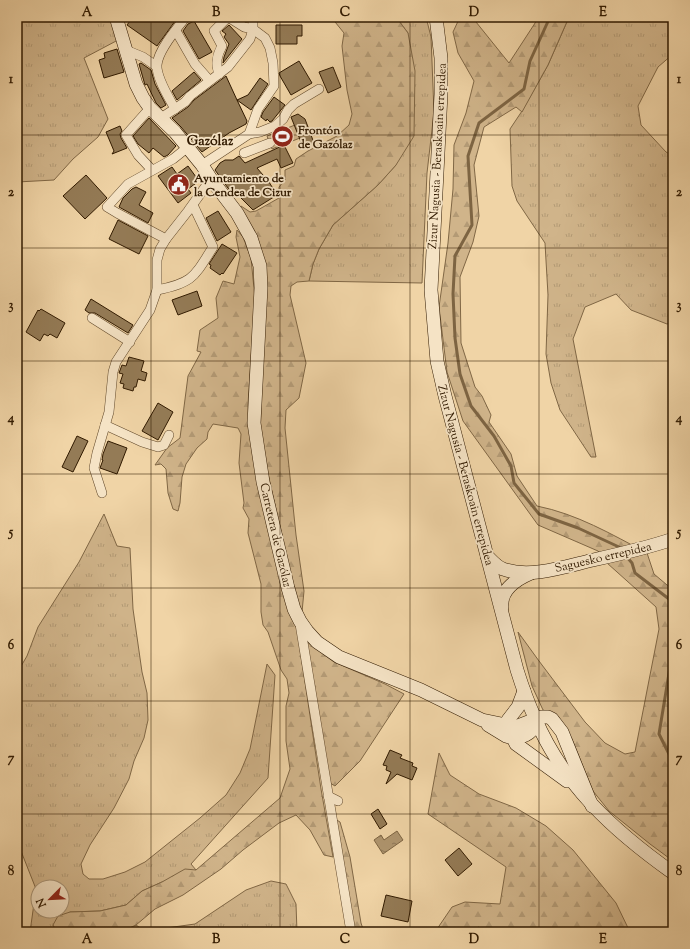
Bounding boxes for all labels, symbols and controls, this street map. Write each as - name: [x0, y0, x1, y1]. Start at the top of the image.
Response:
- text: A: [82, 4, 93, 22]
- text: B: [212, 4, 221, 22]
- text: C: [340, 4, 350, 22]
- text: D: [469, 4, 479, 22]
- text: E: [599, 4, 607, 22]
- street label: Zizur Nagusia - Beraskoain errepidea: [424, 62, 452, 250]
- text: 1: [9, 71, 14, 89]
- text: 1: [677, 71, 682, 89]
- place label: Frontón de Gazólaz: [297, 122, 353, 154]
- sports icon: Frontón de Gazólaz: [270, 124, 296, 150]
- district label: Gazólaz: [187, 132, 234, 152]
- place label: Ayuntamiento de la Cendea de Cizur: [193, 170, 292, 202]
- public building icon: Ayuntamiento de la Cendea de Cizur: [166, 172, 192, 198]
- text: 2: [8, 184, 15, 202]
- text: 2: [676, 184, 683, 202]
- text: 3: [8, 297, 14, 315]
- text: 3: [676, 297, 682, 315]
- street label: Zizur Nagusia - Beraskoain errepidea: [432, 383, 498, 568]
- text: 4: [7, 410, 15, 428]
- text: 4: [675, 410, 683, 428]
- street label: Carretera de Gazólaz: [254, 481, 296, 589]
- text: 5: [8, 524, 14, 542]
- text: 5: [676, 524, 682, 542]
- street label: Saguesko errepidea: [553, 538, 654, 578]
- text: 6: [8, 637, 15, 655]
- text: 6: [676, 637, 683, 655]
- text: 7: [8, 750, 15, 768]
- text: 7: [676, 750, 683, 768]
- text: 8: [8, 863, 15, 881]
- text: 8: [676, 863, 683, 881]
- north arrow: [30, 879, 70, 919]
- text: N: [33, 895, 51, 911]
- text: A: [82, 931, 93, 949]
- text: B: [212, 931, 221, 949]
- text: C: [340, 931, 350, 949]
- text: D: [469, 931, 479, 949]
- text: E: [599, 931, 607, 949]

